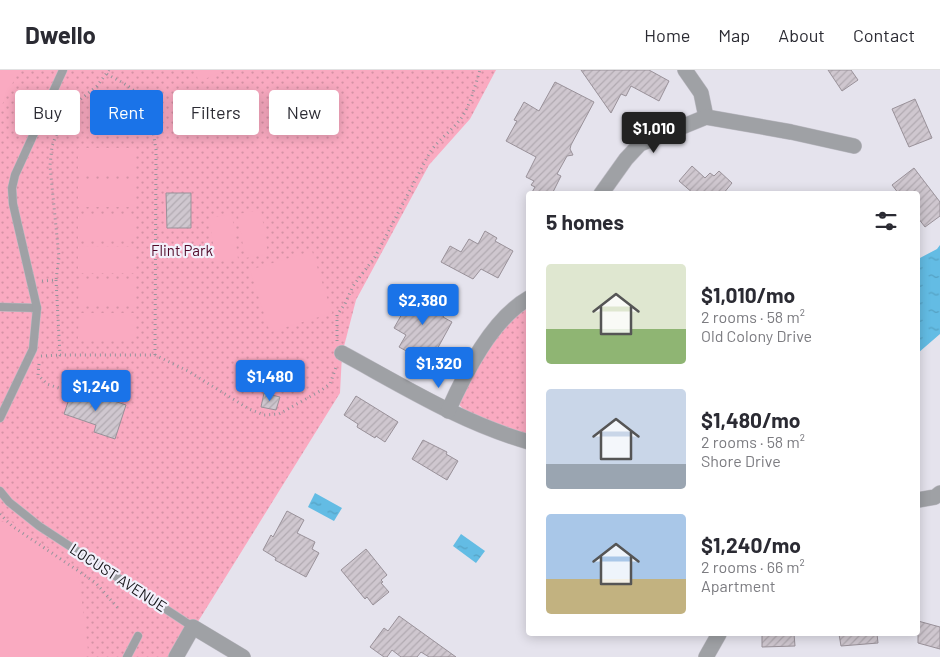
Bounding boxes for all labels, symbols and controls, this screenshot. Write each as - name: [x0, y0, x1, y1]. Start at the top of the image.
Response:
- text: Dwello: [25, 20, 96, 49]
- text: Home: [644, 24, 690, 46]
- text: Map: [718, 24, 750, 46]
- text: About: [778, 24, 825, 46]
- text: Contact: [853, 24, 915, 46]
- chip: Buy: [15, 90, 80, 135]
- chip: Rent: [90, 90, 163, 135]
- chip: Filters: [173, 90, 259, 135]
- chip: New: [269, 90, 339, 135]
- pin: $1,010: [613, 112, 695, 154]
- text: $1,010: [633, 118, 675, 137]
- icon: filters: [872, 207, 900, 235]
- text: 5 homes: [546, 209, 624, 234]
- park label: Flint Park: [151, 241, 213, 259]
- text: $1,010/mo: [701, 282, 795, 307]
- pin: $2,380: [382, 284, 464, 326]
- icon: home: [586, 284, 646, 344]
- text: $2,380: [399, 290, 447, 309]
- text: 2 rooms · 58 m²: [701, 307, 805, 326]
- text: Old Colony Drive: [701, 326, 812, 345]
- pin: $1,320: [398, 346, 480, 389]
- text: $1,320: [416, 353, 462, 372]
- pin: $1,480: [229, 360, 311, 402]
- text: $1,480: [247, 366, 293, 385]
- pin: $1,240: [55, 370, 137, 412]
- text: $1,240: [73, 376, 119, 395]
- text: $1,480/mo: [701, 407, 801, 432]
- icon: home: [586, 409, 646, 469]
- text: 2 rooms · 58 m²: [701, 432, 805, 451]
- text: Shore Drive: [701, 451, 781, 470]
- text: $1,240/mo: [701, 532, 801, 557]
- icon: home: [586, 534, 646, 594]
- street label: LOCUST AVENUE: [67, 539, 170, 615]
- text: 2 rooms · 66 m²: [701, 557, 805, 576]
- text: Apartment: [701, 576, 776, 595]

